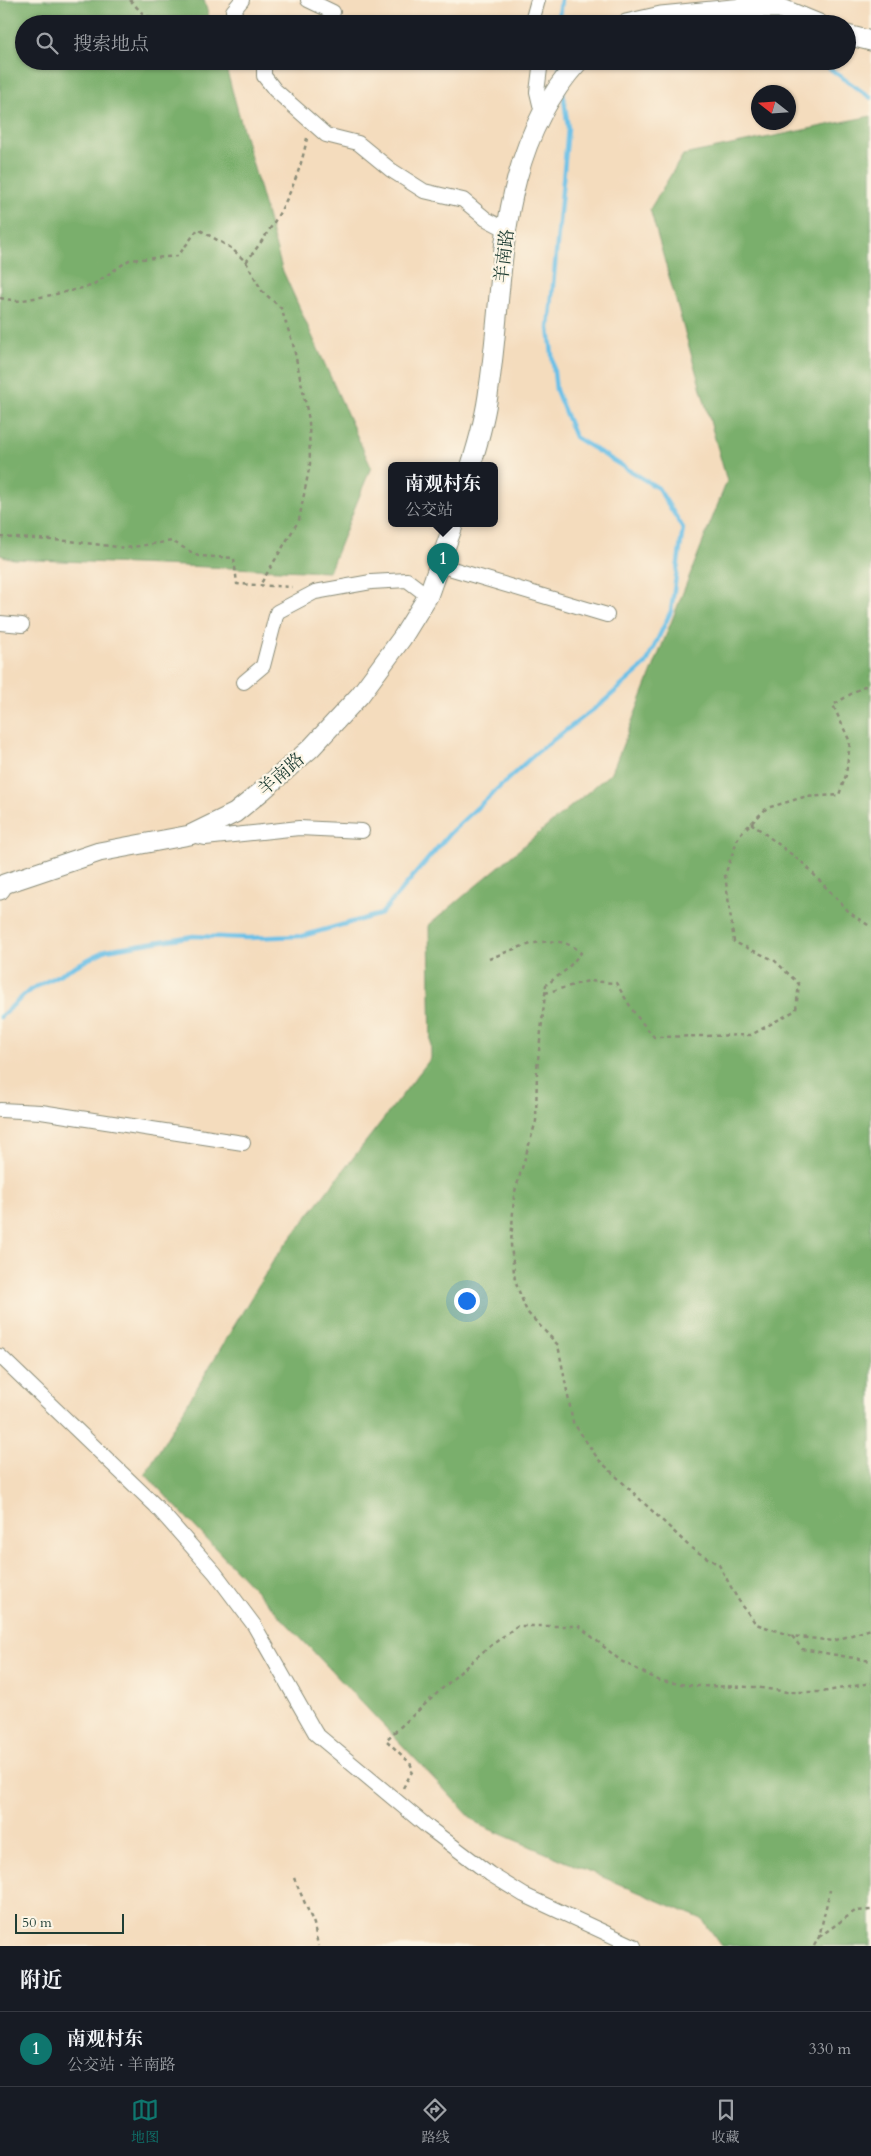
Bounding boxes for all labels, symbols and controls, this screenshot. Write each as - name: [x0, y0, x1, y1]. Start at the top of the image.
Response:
- search box: [15, 15, 856, 70]
- icon: search: [33, 29, 61, 57]
- text: 搜索地点: [73, 31, 149, 57]
- north arrow: [751, 85, 796, 130]
- street label: 羊南路: [489, 228, 520, 284]
- popup: [388, 462, 498, 527]
- text: 南观村东: [405, 471, 481, 497]
- text: 公交站: [405, 499, 453, 521]
- pin: 1: [427, 543, 459, 584]
- street label: 羊南路: [253, 747, 310, 802]
- your location: [454, 1288, 480, 1314]
- scale bar: [15, 1911, 124, 1934]
- text: 50 m: [22, 1913, 52, 1932]
- text: 附近: [20, 1966, 62, 1995]
- text: 南观村东: [67, 2026, 143, 2052]
- text: 1: [32, 2038, 40, 2060]
- text: 330 m: [809, 2038, 851, 2060]
- text: 公交站 · 羊南路: [67, 2054, 176, 2076]
- tab: 地图: [131, 2096, 159, 2147]
- tab: 路线: [421, 2096, 449, 2147]
- tab: 收藏: [712, 2096, 740, 2147]

